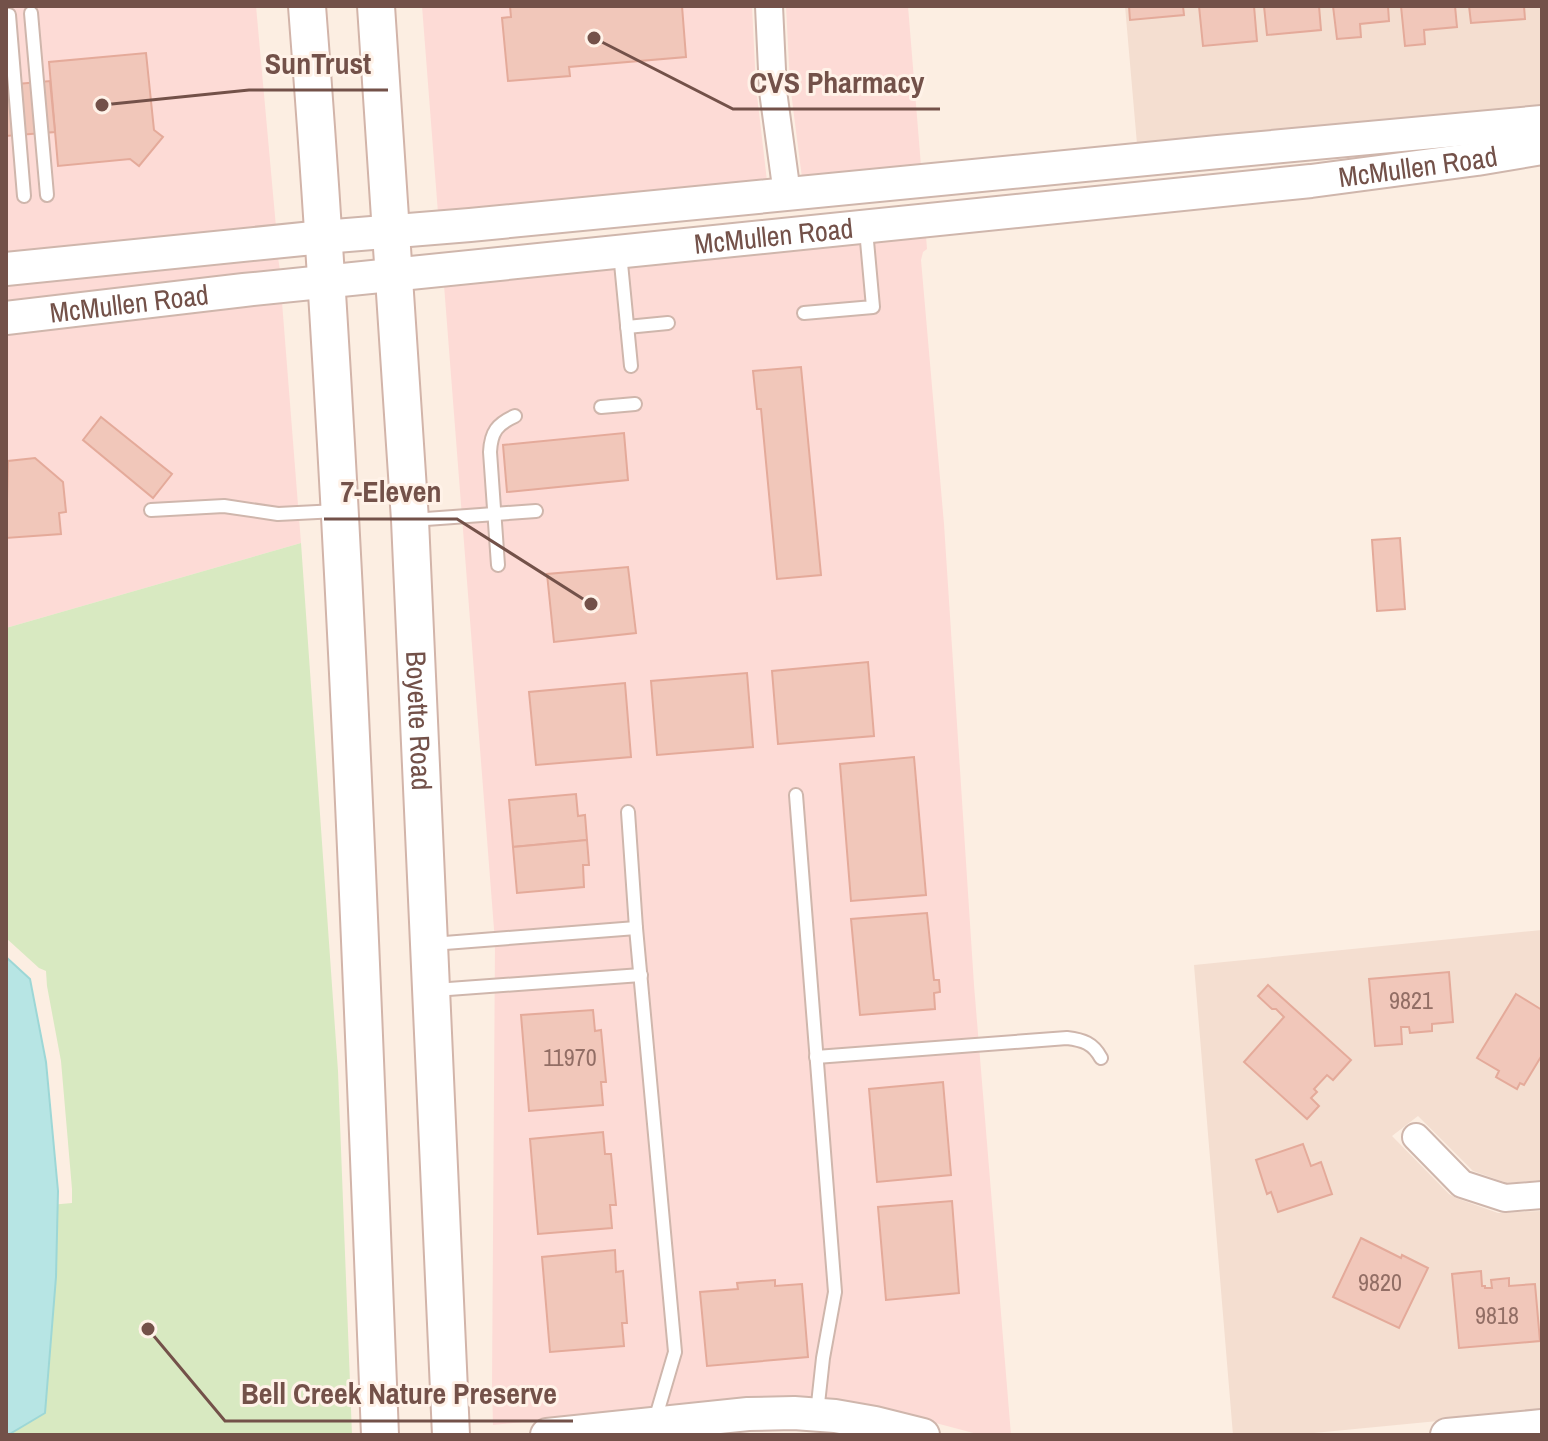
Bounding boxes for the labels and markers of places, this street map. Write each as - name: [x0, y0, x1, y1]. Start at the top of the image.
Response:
- callout: SunTrust: [249, 36, 388, 90]
- callout: CVS Pharmacy: [733, 55, 940, 109]
- callout: 7-Eleven: [324, 465, 457, 519]
- callout: Bell Creek Nature Preserve: [225, 1367, 573, 1421]

